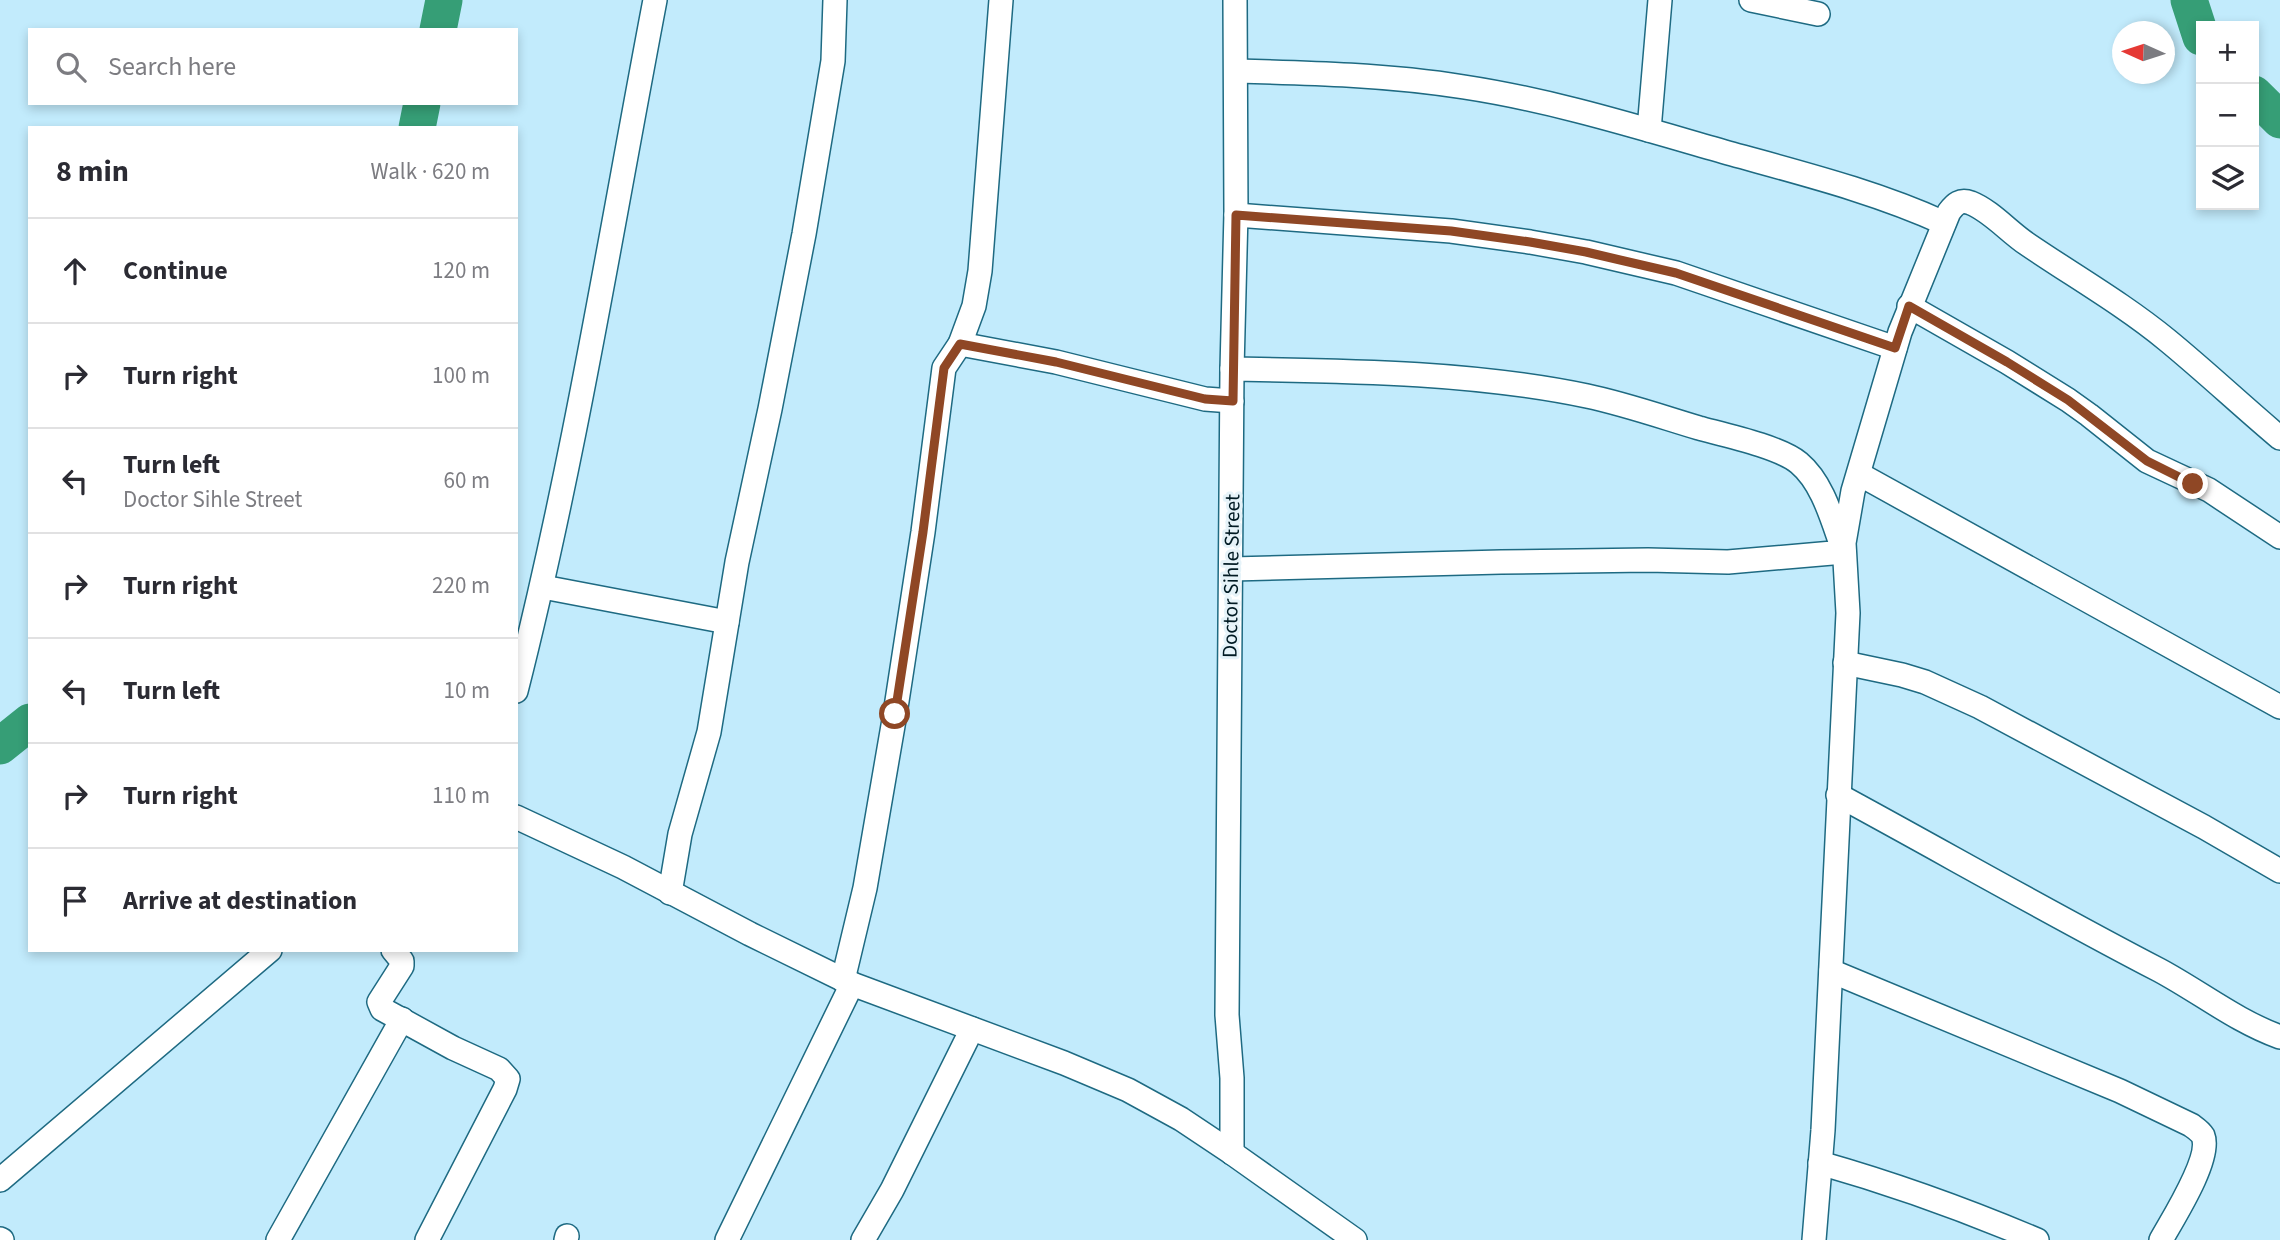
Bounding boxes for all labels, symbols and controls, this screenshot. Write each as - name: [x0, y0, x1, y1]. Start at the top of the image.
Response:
- north arrow: [2112, 21, 2175, 84]
- map controls: [2196, 21, 2259, 210]
- button: +: [2196, 21, 2259, 84]
- search box: [28, 28, 518, 105]
- icon: search: [52, 48, 90, 86]
- text: Search here: [108, 48, 236, 85]
- button: −: [2196, 84, 2259, 147]
- button: layers: [2196, 147, 2259, 210]
- text: 8 min: [56, 150, 129, 193]
- text: Walk · 620 m: [371, 155, 490, 188]
- icon: ahead: [56, 252, 94, 290]
- text: Continue: [123, 252, 228, 289]
- text: 120 m: [432, 254, 490, 287]
- icon: right: [56, 357, 94, 395]
- text: Turn right: [123, 357, 238, 394]
- text: 100 m: [432, 359, 490, 392]
- text: Turn left: [123, 446, 220, 483]
- icon: left: [56, 462, 94, 500]
- text: 60 m: [443, 464, 490, 497]
- route end: [2177, 468, 2208, 499]
- text: Doctor Sihle Street: [123, 483, 302, 516]
- street label: Doctor Sihle Street: [1215, 494, 1247, 658]
- icon: right: [56, 567, 94, 605]
- text: Turn right: [123, 567, 238, 604]
- text: 220 m: [432, 569, 490, 602]
- icon: left: [56, 672, 94, 710]
- text: Turn left: [123, 672, 220, 709]
- text: 10 m: [443, 674, 490, 707]
- route start: [879, 698, 910, 729]
- icon: right: [56, 777, 94, 815]
- text: Turn right: [123, 777, 238, 814]
- text: 110 m: [432, 779, 490, 812]
- icon: arrive: [56, 882, 94, 920]
- text: Arrive at destination: [123, 882, 357, 919]

